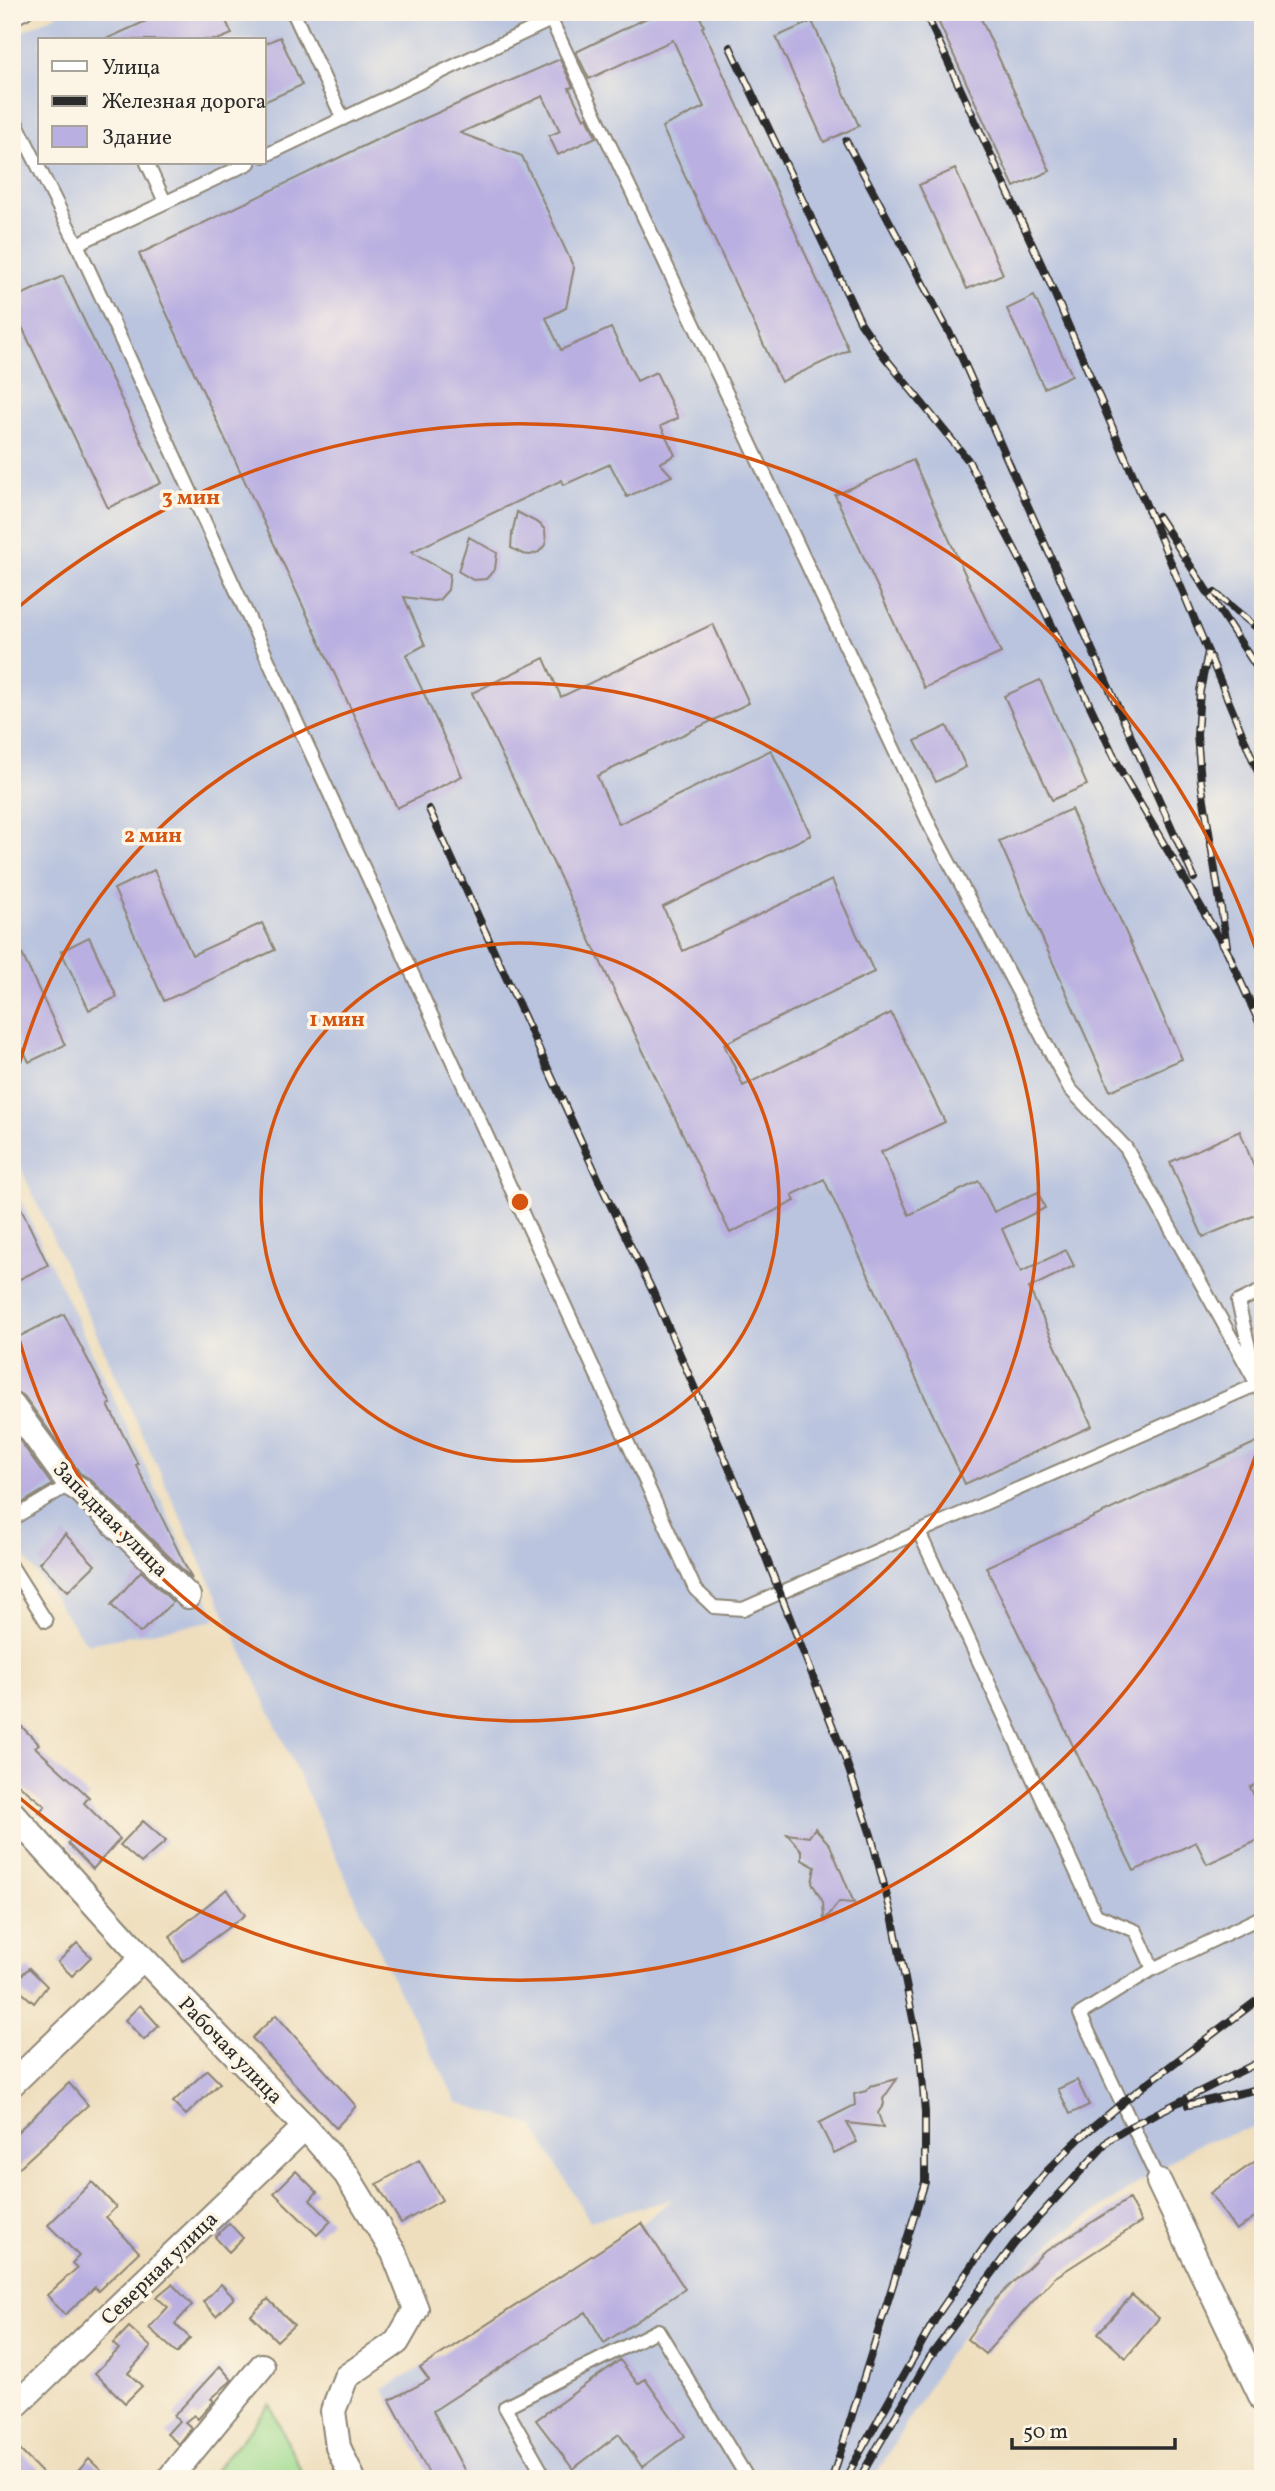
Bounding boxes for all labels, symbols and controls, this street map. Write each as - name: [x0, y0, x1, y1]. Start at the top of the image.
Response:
- legend: [38, 38, 266, 164]
- text: Улица: [102, 54, 160, 83]
- text: Железная дорога: [102, 88, 266, 117]
- text: Здание: [102, 124, 172, 153]
- text: 3 мин: [162, 484, 220, 513]
- text: 2 мин: [124, 822, 182, 851]
- text: 1 мин: [309, 1006, 365, 1035]
- centre of rings: [508, 1190, 532, 1214]
- street label: Западная улица: [46, 1456, 174, 1584]
- street label: Рабочая улица: [171, 1991, 289, 2111]
- street label: Северная улица: [95, 2206, 225, 2332]
- scale bar: [1012, 2407, 1175, 2451]
- text: 50 m: [1023, 2418, 1068, 2447]

